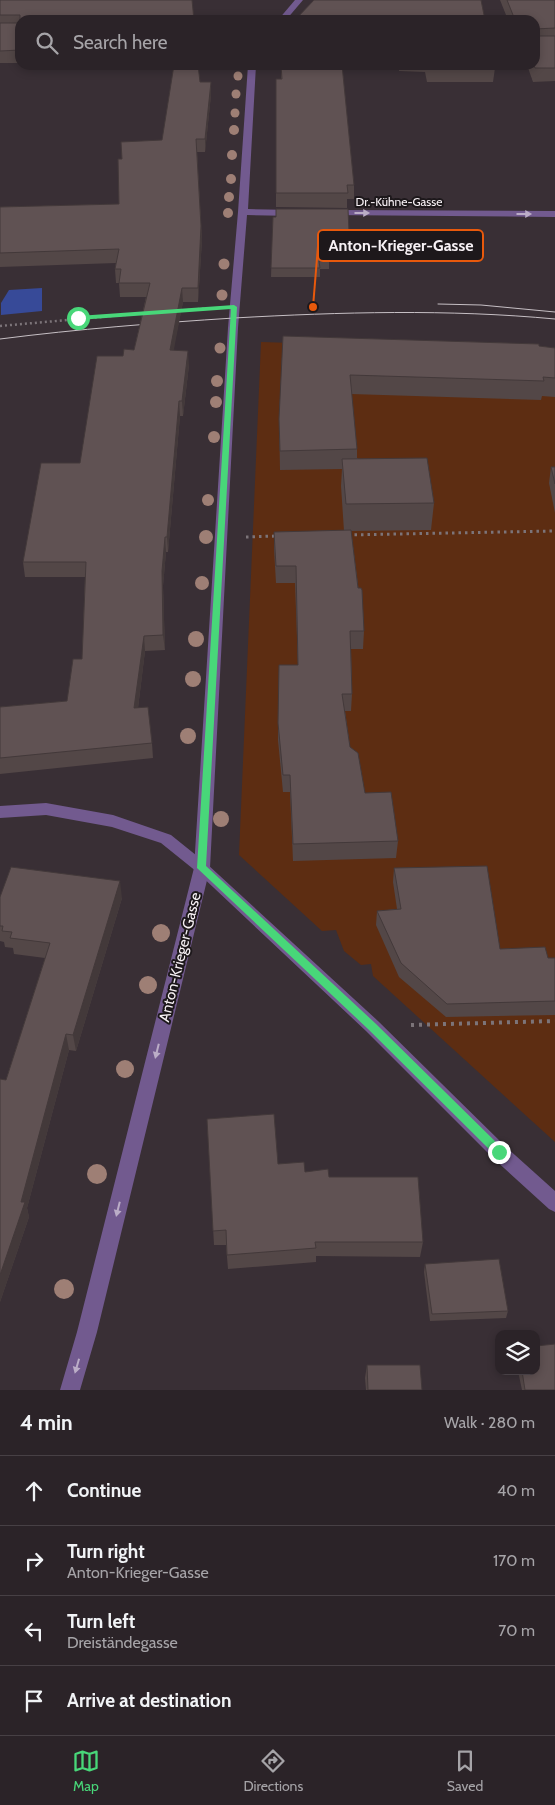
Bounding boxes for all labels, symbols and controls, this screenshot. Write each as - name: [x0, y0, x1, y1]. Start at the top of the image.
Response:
- search box: [15, 15, 540, 70]
- icon: search: [33, 29, 61, 57]
- text: Search here: [73, 31, 167, 54]
- street label: Dr.-Kühne-Gasse: [356, 194, 442, 209]
- one-way arrow: [354, 209, 370, 217]
- one-way arrow: [517, 210, 533, 218]
- callout: Anton-Krieger-Gasse: [318, 230, 483, 261]
- text: Anton-Krieger-Gasse: [329, 236, 473, 255]
- route start: [67, 307, 90, 330]
- street label: Anton-Krieger-Gasse: [155, 890, 205, 1024]
- one-way arrow: [153, 1043, 161, 1058]
- route end: [488, 1141, 511, 1164]
- one-way arrow: [114, 1201, 122, 1216]
- map controls: [495, 1330, 540, 1375]
- button: layers: [495, 1330, 540, 1375]
- one-way arrow: [73, 1359, 81, 1374]
- text: 4 min: [20, 1410, 73, 1435]
- text: Walk · 280 m: [444, 1413, 535, 1432]
- icon: ahead: [20, 1477, 48, 1505]
- text: Continue: [67, 1479, 141, 1502]
- text: 40 m: [497, 1481, 535, 1500]
- text: Turn right: [67, 1540, 145, 1563]
- icon: right: [20, 1547, 48, 1575]
- text: 170 m: [493, 1551, 535, 1570]
- text: Anton-Krieger-Gasse: [67, 1563, 209, 1582]
- text: Turn left: [67, 1610, 135, 1633]
- icon: left: [20, 1617, 48, 1645]
- text: 70 m: [498, 1621, 535, 1640]
- text: Dreiständegasse: [67, 1633, 178, 1652]
- icon: arrive: [20, 1687, 48, 1715]
- text: Arrive at destination: [67, 1689, 231, 1712]
- tab: Map: [72, 1747, 100, 1795]
- tab: Directions: [243, 1747, 303, 1795]
- tab: Saved: [447, 1747, 483, 1795]

